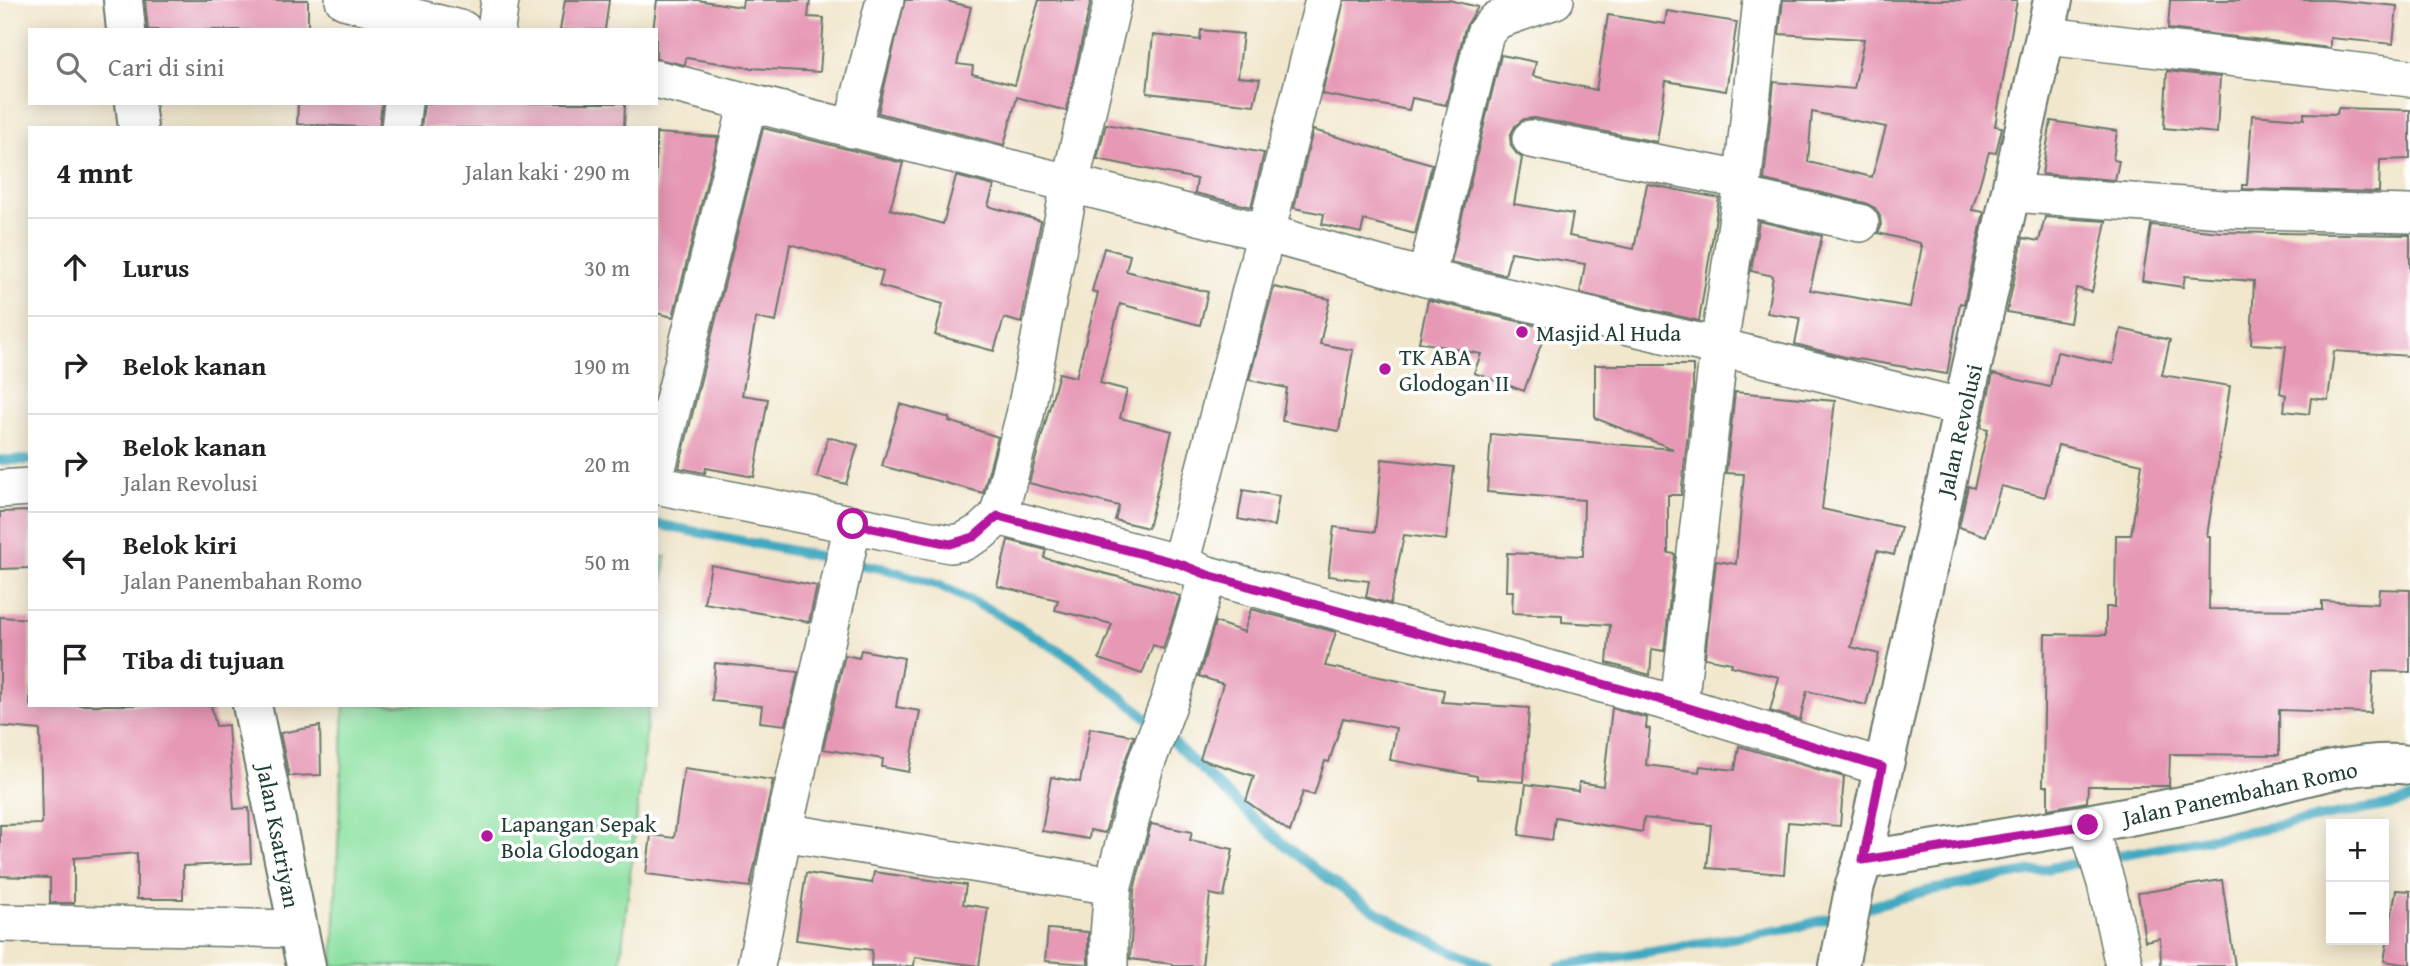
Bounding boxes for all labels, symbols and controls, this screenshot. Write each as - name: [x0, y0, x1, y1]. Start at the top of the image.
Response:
- search box: [28, 28, 658, 105]
- text: Cari di sini: [108, 47, 225, 86]
- icon: search: [52, 48, 90, 86]
- text: 4 mnt: [56, 150, 133, 194]
- text: Jalan kaki · 290 m: [465, 155, 630, 188]
- icon: ahead: [56, 248, 94, 286]
- text: Lurus: [123, 248, 189, 287]
- text: 30 m: [584, 251, 630, 284]
- place label: Masjid Al Huda: [1536, 316, 1681, 349]
- marker: Masjid Al Huda: [1514, 324, 1530, 340]
- place label: TK ABA Glodogan II: [1399, 340, 1509, 399]
- icon: right: [56, 346, 94, 384]
- text: Belok kanan: [123, 346, 266, 385]
- text: 190 m: [573, 349, 630, 382]
- marker: TK ABA Glodogan II: [1377, 361, 1393, 377]
- street label: Jalan Revolusi: [1927, 361, 1990, 502]
- text: Belok kanan: [123, 427, 266, 466]
- icon: right: [56, 444, 94, 482]
- text: 20 m: [584, 447, 630, 480]
- text: Jalan Revolusi: [123, 466, 258, 499]
- route start: [837, 508, 868, 539]
- text: Belok kiri: [123, 525, 237, 564]
- icon: left: [56, 542, 94, 580]
- text: 50 m: [584, 545, 630, 578]
- text: Jalan Panembahan Romo: [123, 564, 362, 597]
- icon: arrive: [56, 640, 94, 678]
- text: Tiba di tujuan: [123, 640, 284, 679]
- street label: Jalan Panembahan Romo: [2117, 752, 2360, 835]
- street label: Jalan Ksatriyan: [248, 758, 309, 911]
- place label: Lapangan Sepak Bola Glodogan: [501, 807, 657, 866]
- route end: [2072, 809, 2103, 840]
- map controls: [2326, 819, 2389, 945]
- button: +: [2326, 819, 2389, 882]
- marker: Lapangan Sepak Bola Glodogan: [479, 828, 495, 844]
- button: −: [2326, 882, 2389, 945]

